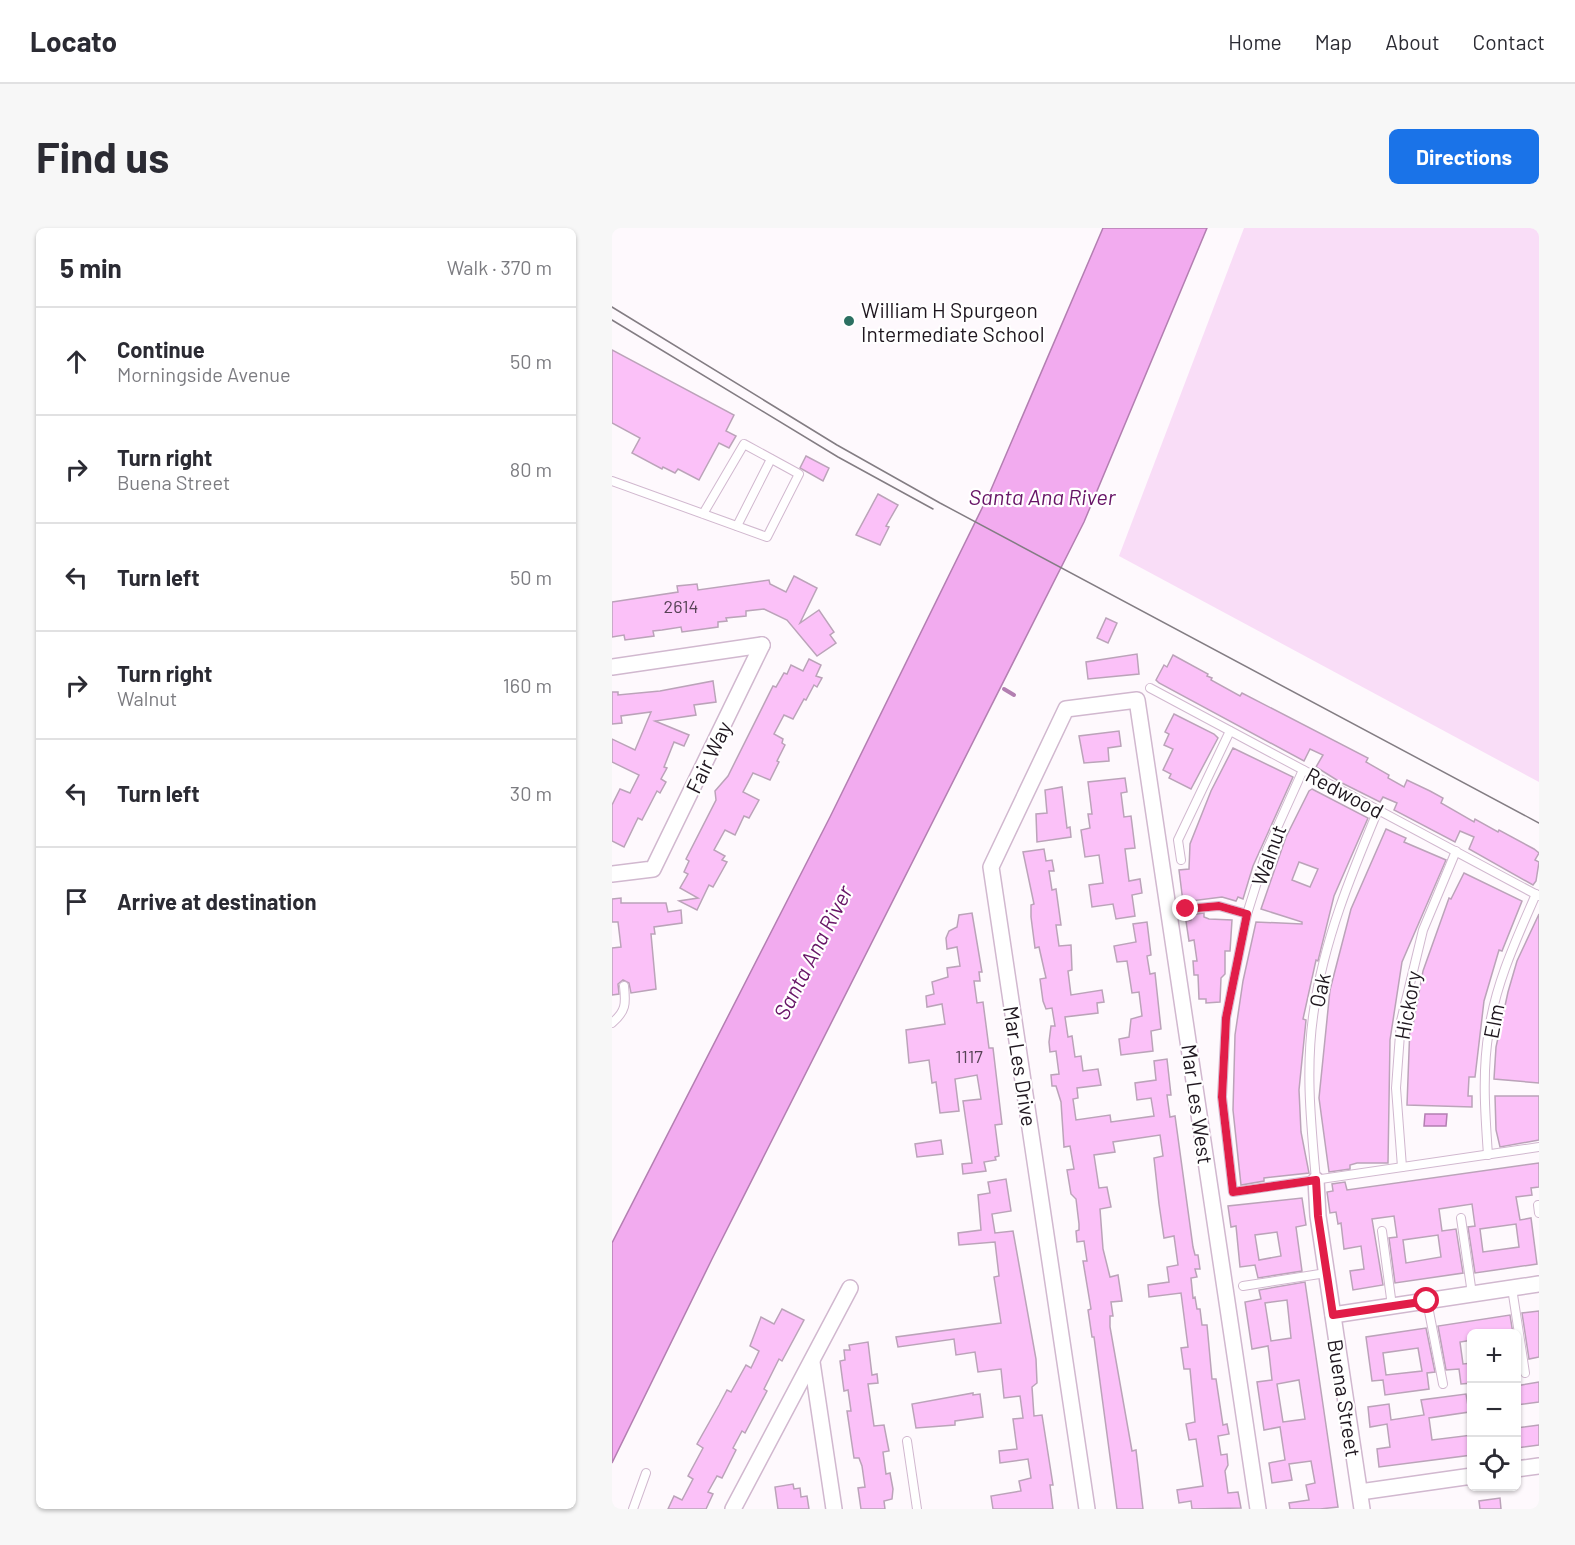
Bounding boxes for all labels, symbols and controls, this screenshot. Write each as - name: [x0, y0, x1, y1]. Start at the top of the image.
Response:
- text: Locato: [30, 24, 117, 58]
- text: Home: [1228, 29, 1282, 54]
- text: Map: [1315, 29, 1352, 54]
- text: About: [1385, 29, 1440, 54]
- text: Contact: [1473, 29, 1545, 54]
- button: Directions: [1389, 129, 1539, 184]
- text: Find us: [36, 131, 169, 181]
- text: 5 min: [60, 252, 122, 283]
- text: Walk · 370 m: [447, 255, 552, 279]
- place label: William H Spurgeon Intermediate School: [861, 297, 1045, 346]
- marker: William H Spurgeon Intermediate School: [842, 314, 856, 328]
- text: Continue: [117, 336, 205, 362]
- icon: ahead: [60, 345, 93, 378]
- text: 50 m: [510, 349, 552, 373]
- text: Morningside Avenue: [117, 362, 291, 386]
- text: Turn right: [117, 444, 212, 470]
- icon: right: [60, 453, 93, 486]
- text: 80 m: [510, 457, 552, 481]
- text: Buena Street: [117, 470, 230, 494]
- water label: Santa Ana River: [969, 483, 1117, 509]
- icon: left: [60, 561, 93, 594]
- text: Turn left: [117, 564, 200, 590]
- text: 50 m: [510, 565, 552, 589]
- house number: 2614: [664, 595, 698, 617]
- text: Turn right: [117, 660, 212, 686]
- icon: right: [60, 669, 93, 702]
- text: 160 m: [503, 673, 552, 697]
- text: Walnut: [117, 686, 177, 710]
- street label: Fair Way: [680, 717, 736, 797]
- street label: Redwood: [1302, 761, 1388, 823]
- icon: left: [60, 777, 93, 810]
- text: Turn left: [117, 780, 200, 806]
- text: 30 m: [510, 781, 552, 805]
- street label: Walnut: [1245, 821, 1291, 889]
- water label: Santa Ana River: [767, 880, 858, 1023]
- icon: arrive: [60, 885, 93, 918]
- text: Arrive at destination: [117, 888, 316, 914]
- route end: [1172, 895, 1198, 921]
- street label: Hickory: [1389, 968, 1425, 1041]
- street label: Oak: [1303, 971, 1335, 1009]
- street label: Elm: [1477, 1001, 1509, 1041]
- street label: Mar Les Drive: [999, 1004, 1043, 1128]
- street label: Mar Les West: [1177, 1042, 1219, 1166]
- house number: 1117: [955, 1045, 983, 1067]
- route start: [1413, 1287, 1439, 1313]
- map controls: [1467, 1329, 1521, 1491]
- button: +: [1467, 1329, 1521, 1383]
- street label: Buena Street: [1323, 1337, 1367, 1459]
- button: −: [1467, 1383, 1521, 1437]
- button: locate: [1467, 1437, 1521, 1491]

